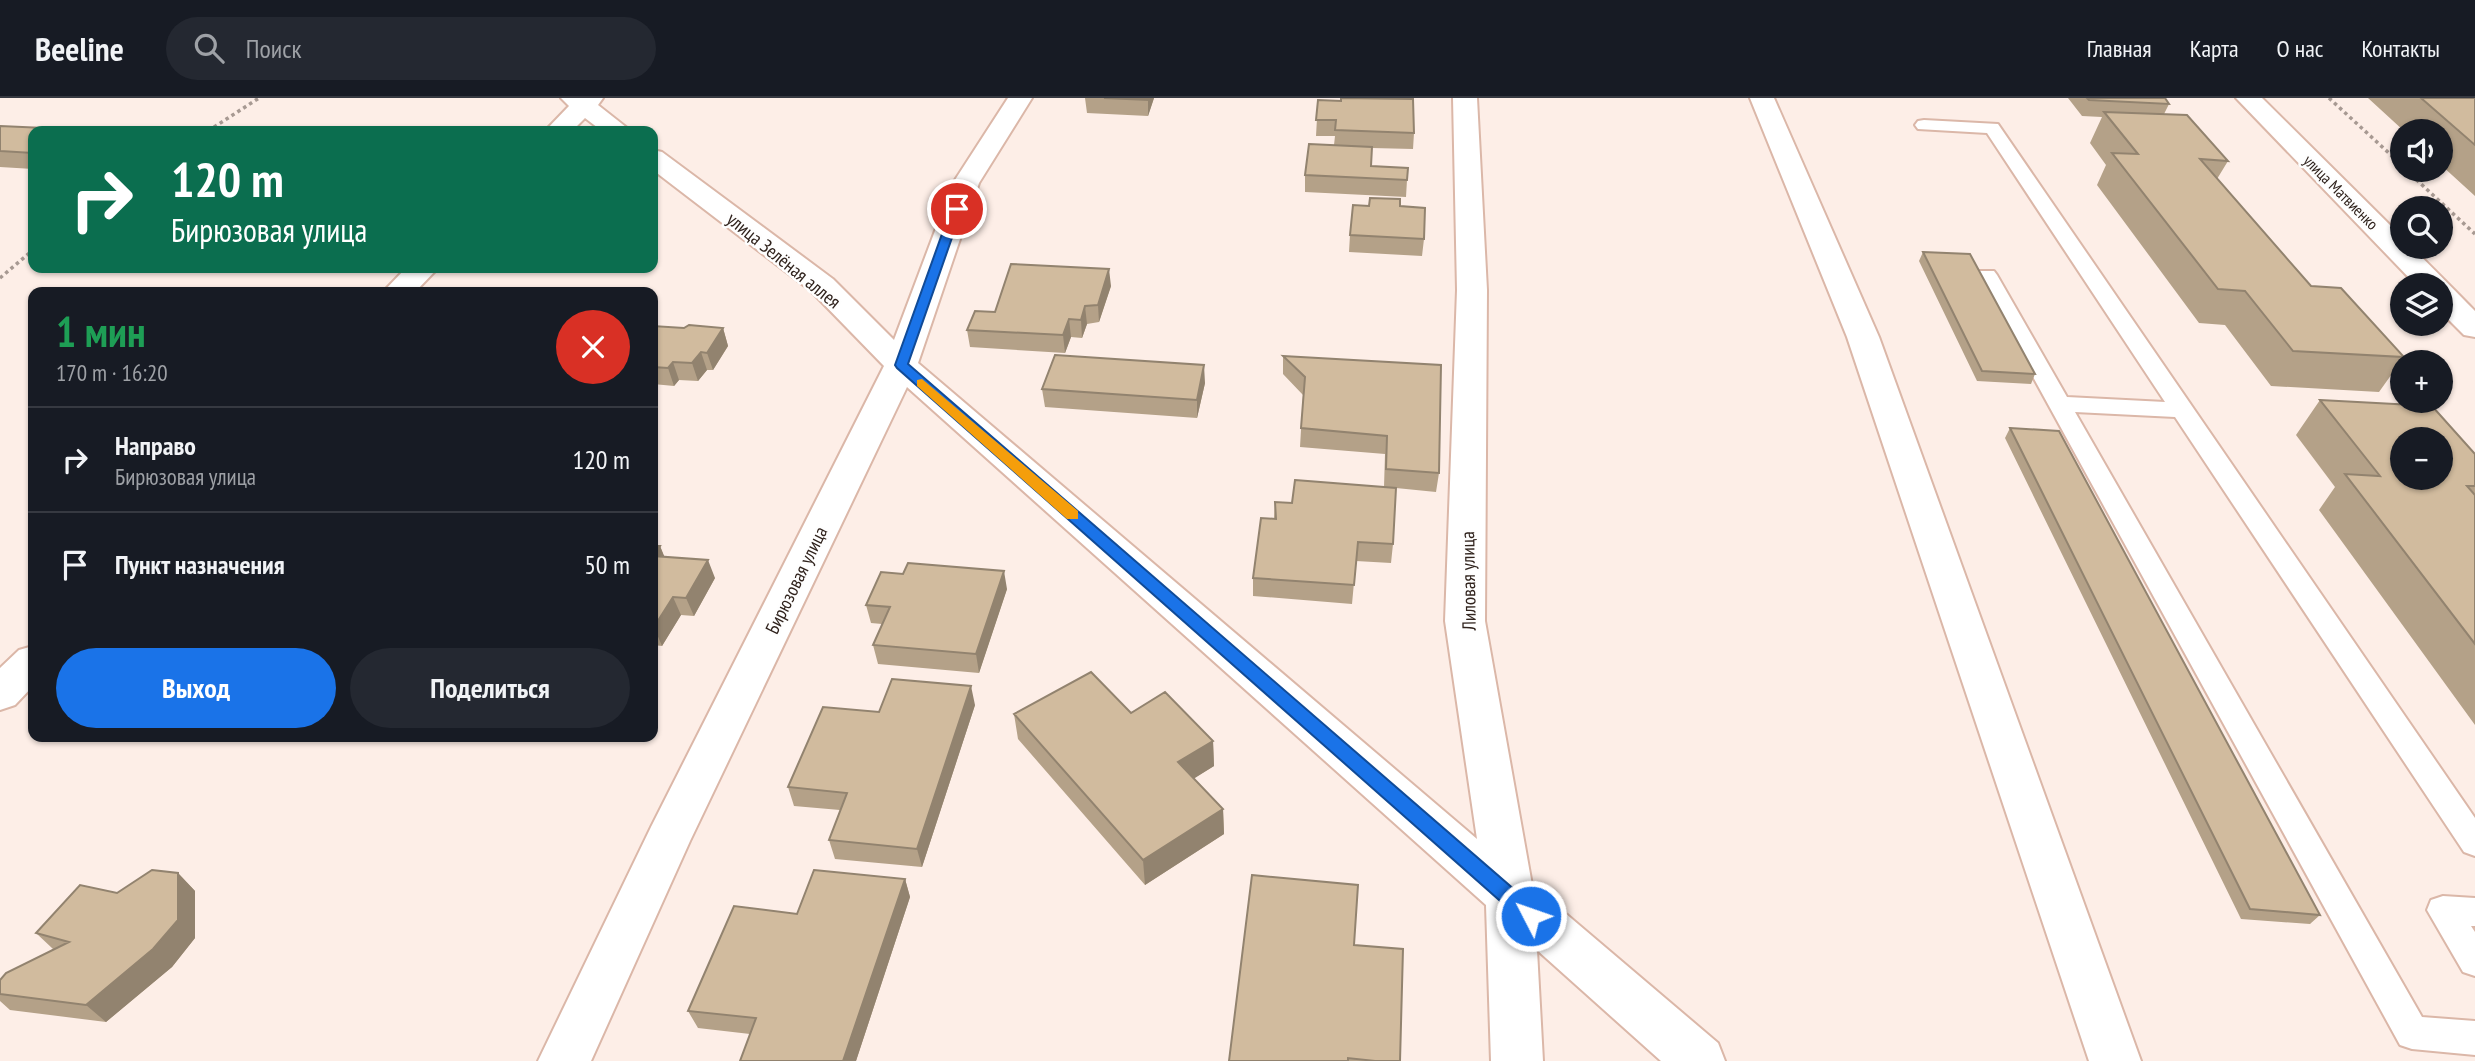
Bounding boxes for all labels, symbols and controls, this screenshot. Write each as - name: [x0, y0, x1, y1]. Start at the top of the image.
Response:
- search box: [166, 17, 656, 80]
- text: Beeline: [35, 27, 124, 70]
- icon: search: [190, 29, 228, 67]
- text: Поиск: [246, 32, 301, 65]
- text: Главная: [2087, 33, 2152, 64]
- text: Карта: [2190, 33, 2239, 64]
- text: О нас: [2277, 33, 2323, 64]
- text: Контакты: [2361, 33, 2440, 64]
- map controls: [2390, 119, 2453, 490]
- button: sound: [2390, 119, 2453, 182]
- text: 120 m: [171, 147, 284, 211]
- street label: улица Матвиенко: [2299, 150, 2383, 234]
- icon: right: [56, 154, 147, 245]
- pin: [927, 179, 987, 239]
- icon: arrive: [938, 190, 976, 228]
- button: search: [2390, 196, 2453, 259]
- street label: улица Зелёная аллея: [722, 207, 846, 313]
- text: Бирюзовая улица: [171, 209, 367, 251]
- button: layers: [2390, 273, 2453, 336]
- text: 1 мин: [56, 304, 146, 359]
- button: close: [556, 310, 630, 384]
- button: +: [2390, 350, 2453, 413]
- text: 170 m · 16:20: [56, 358, 168, 387]
- button: −: [2390, 427, 2453, 490]
- text: Направо: [115, 429, 196, 462]
- icon: right: [56, 441, 94, 479]
- text: 120 m: [572, 443, 630, 476]
- text: Бирюзовая улица: [115, 462, 256, 491]
- street label: Бирюзовая улица: [760, 522, 832, 638]
- street label: Лиловая улица: [1455, 531, 1481, 632]
- icon: arrive: [56, 546, 94, 584]
- text: Пункт назначения: [115, 548, 285, 581]
- text: 50 m: [584, 548, 630, 581]
- button: Выход: [56, 648, 336, 728]
- button: Поделиться: [350, 648, 630, 728]
- position arrow: [1494, 879, 1568, 953]

